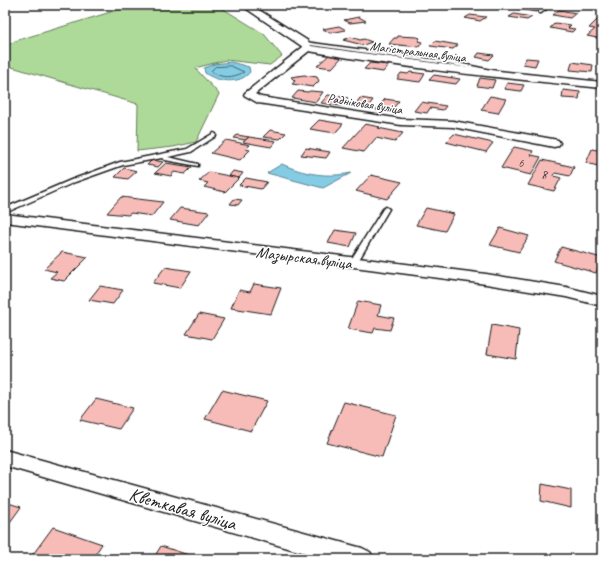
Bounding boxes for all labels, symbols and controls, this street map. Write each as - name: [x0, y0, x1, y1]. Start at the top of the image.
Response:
- street label: Магістральная вуліца: [369, 38, 468, 66]
- street label: Радніковая вуліца: [326, 90, 405, 118]
- house number: 6: [518, 155, 524, 171]
- house number: 8: [541, 166, 549, 183]
- street label: Мазырская вуліца: [255, 242, 354, 274]
- street label: Кветкавая вуліца: [126, 482, 241, 536]

